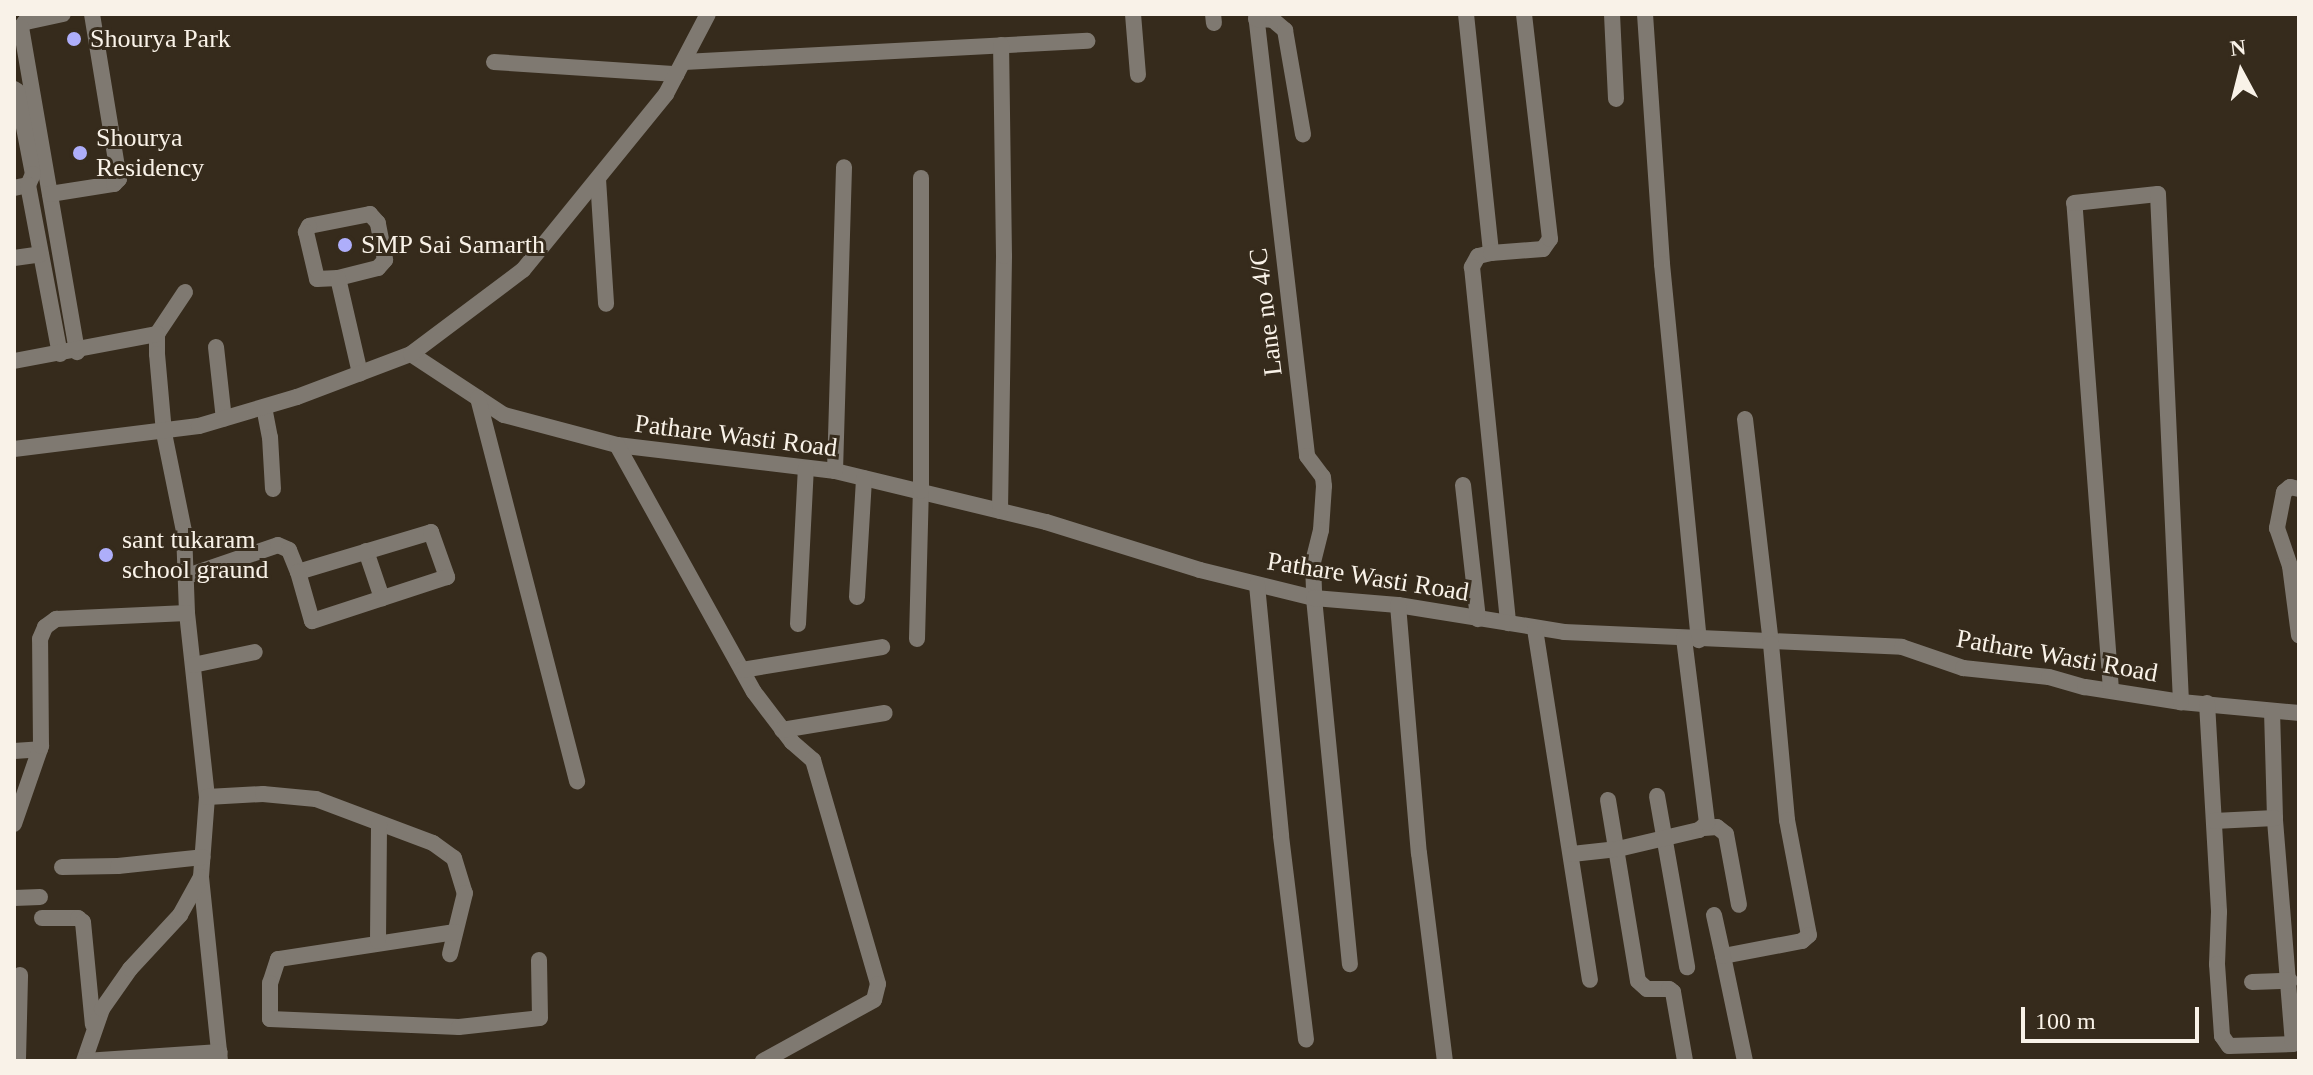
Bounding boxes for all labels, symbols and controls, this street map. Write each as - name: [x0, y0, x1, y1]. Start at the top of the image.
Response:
- place label: Shourya Park: [90, 23, 231, 55]
- marker: Shourya Park: [65, 30, 83, 48]
- north arrow: [2201, 32, 2281, 112]
- text: N: [2229, 34, 2247, 61]
- place label: Shourya Residency: [96, 122, 204, 184]
- marker: Shourya Residency: [71, 144, 89, 162]
- place label: SMP Sai Samarth: [361, 229, 546, 261]
- marker: SMP Sai Samarth: [336, 236, 354, 254]
- street label: Lane no 4/C: [1243, 246, 1289, 378]
- street label: Pathare Wasti Road: [633, 408, 839, 464]
- place label: sant tukaram school graund: [122, 524, 269, 586]
- marker: sant tukaram school graund: [97, 546, 115, 564]
- street label: Pathare Wasti Road: [1265, 546, 1471, 608]
- street label: Pathare Wasti Road: [1954, 623, 2160, 689]
- scale bar: [2025, 991, 2203, 1041]
- text: 100 m: [2035, 1008, 2096, 1034]

